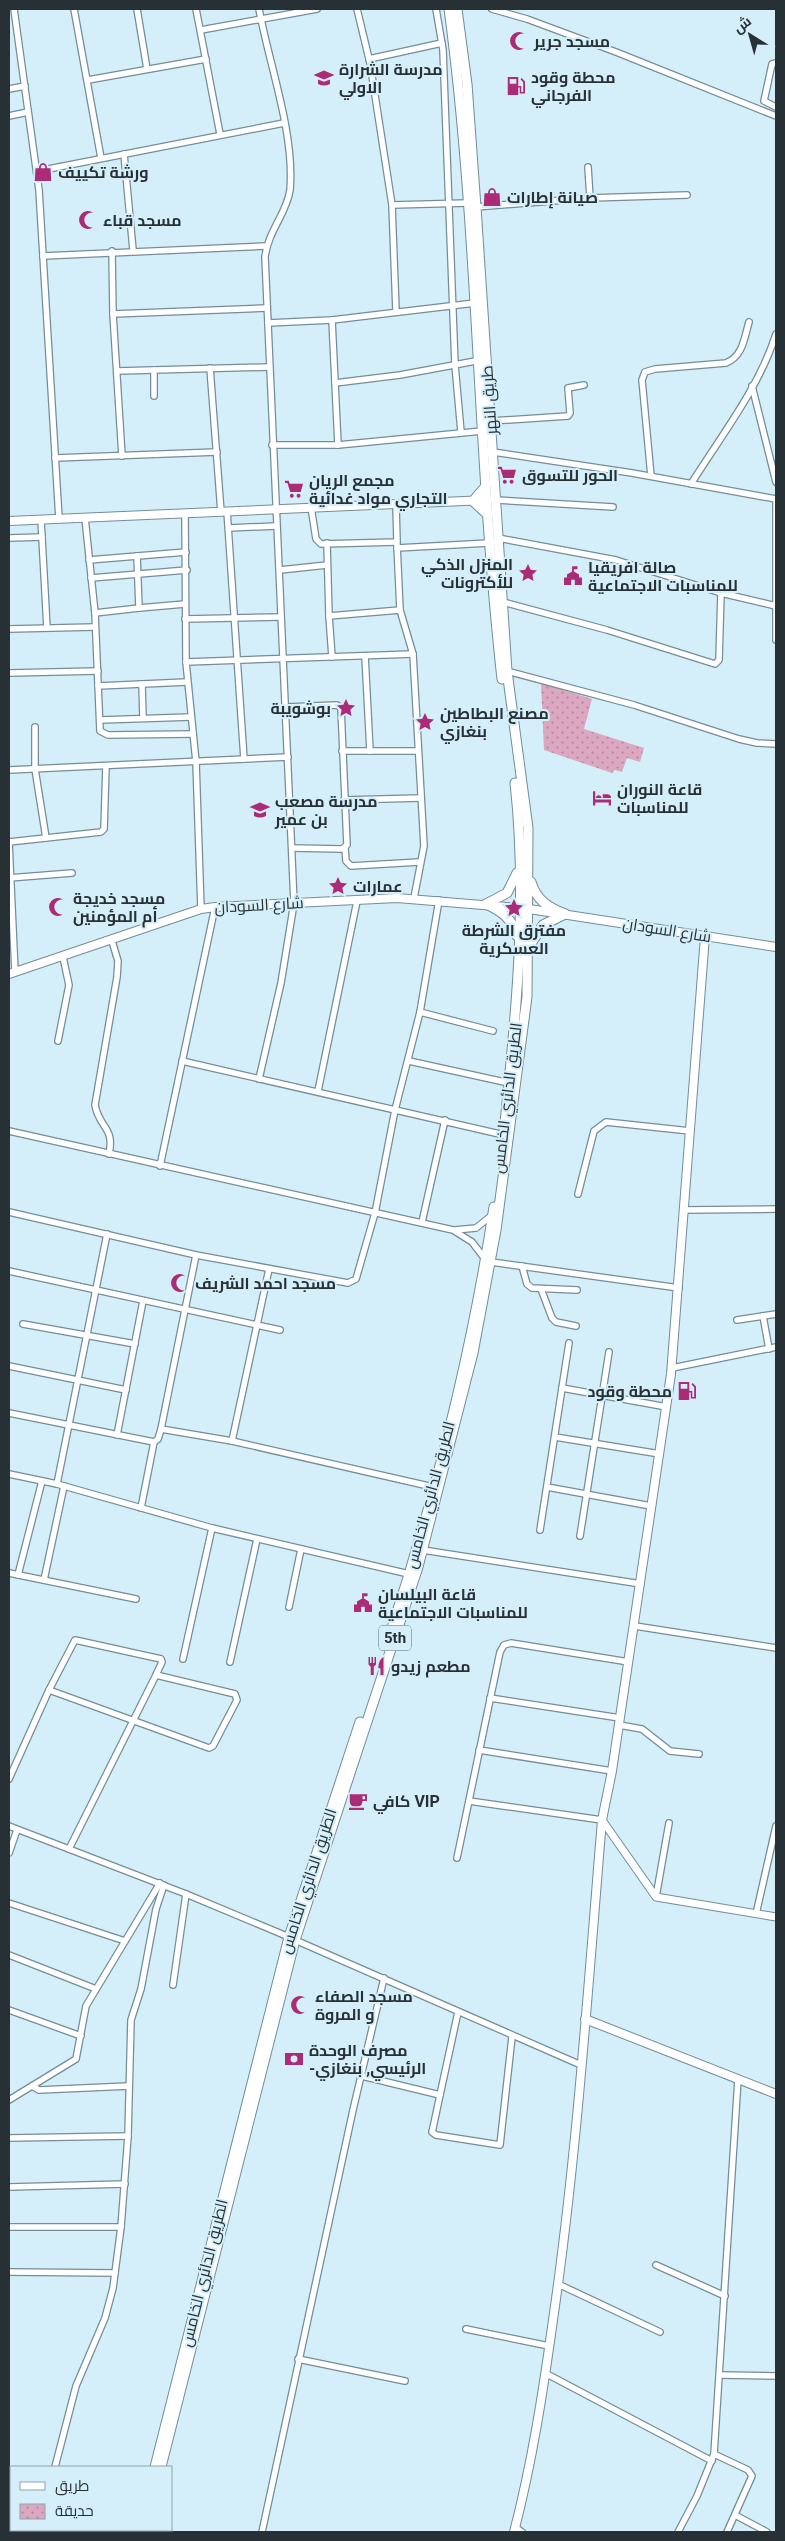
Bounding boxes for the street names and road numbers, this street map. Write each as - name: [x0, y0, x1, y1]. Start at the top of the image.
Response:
- street label: طريق النهر: [477, 365, 502, 436]
- street label: شارع السودان: [214, 893, 304, 919]
- street label: شارع السودان: [621, 914, 713, 948]
- street label: الطريق الدائري الخامس: [488, 1022, 530, 1175]
- street label: الطريق الدائري الخامس: [401, 1419, 463, 1572]
- road number: 5th: [379, 1626, 411, 1650]
- street label: الطريق الدائري الخامس: [276, 1806, 344, 1957]
- street label: الطريق الدائري الخامس: [176, 2197, 235, 2350]

